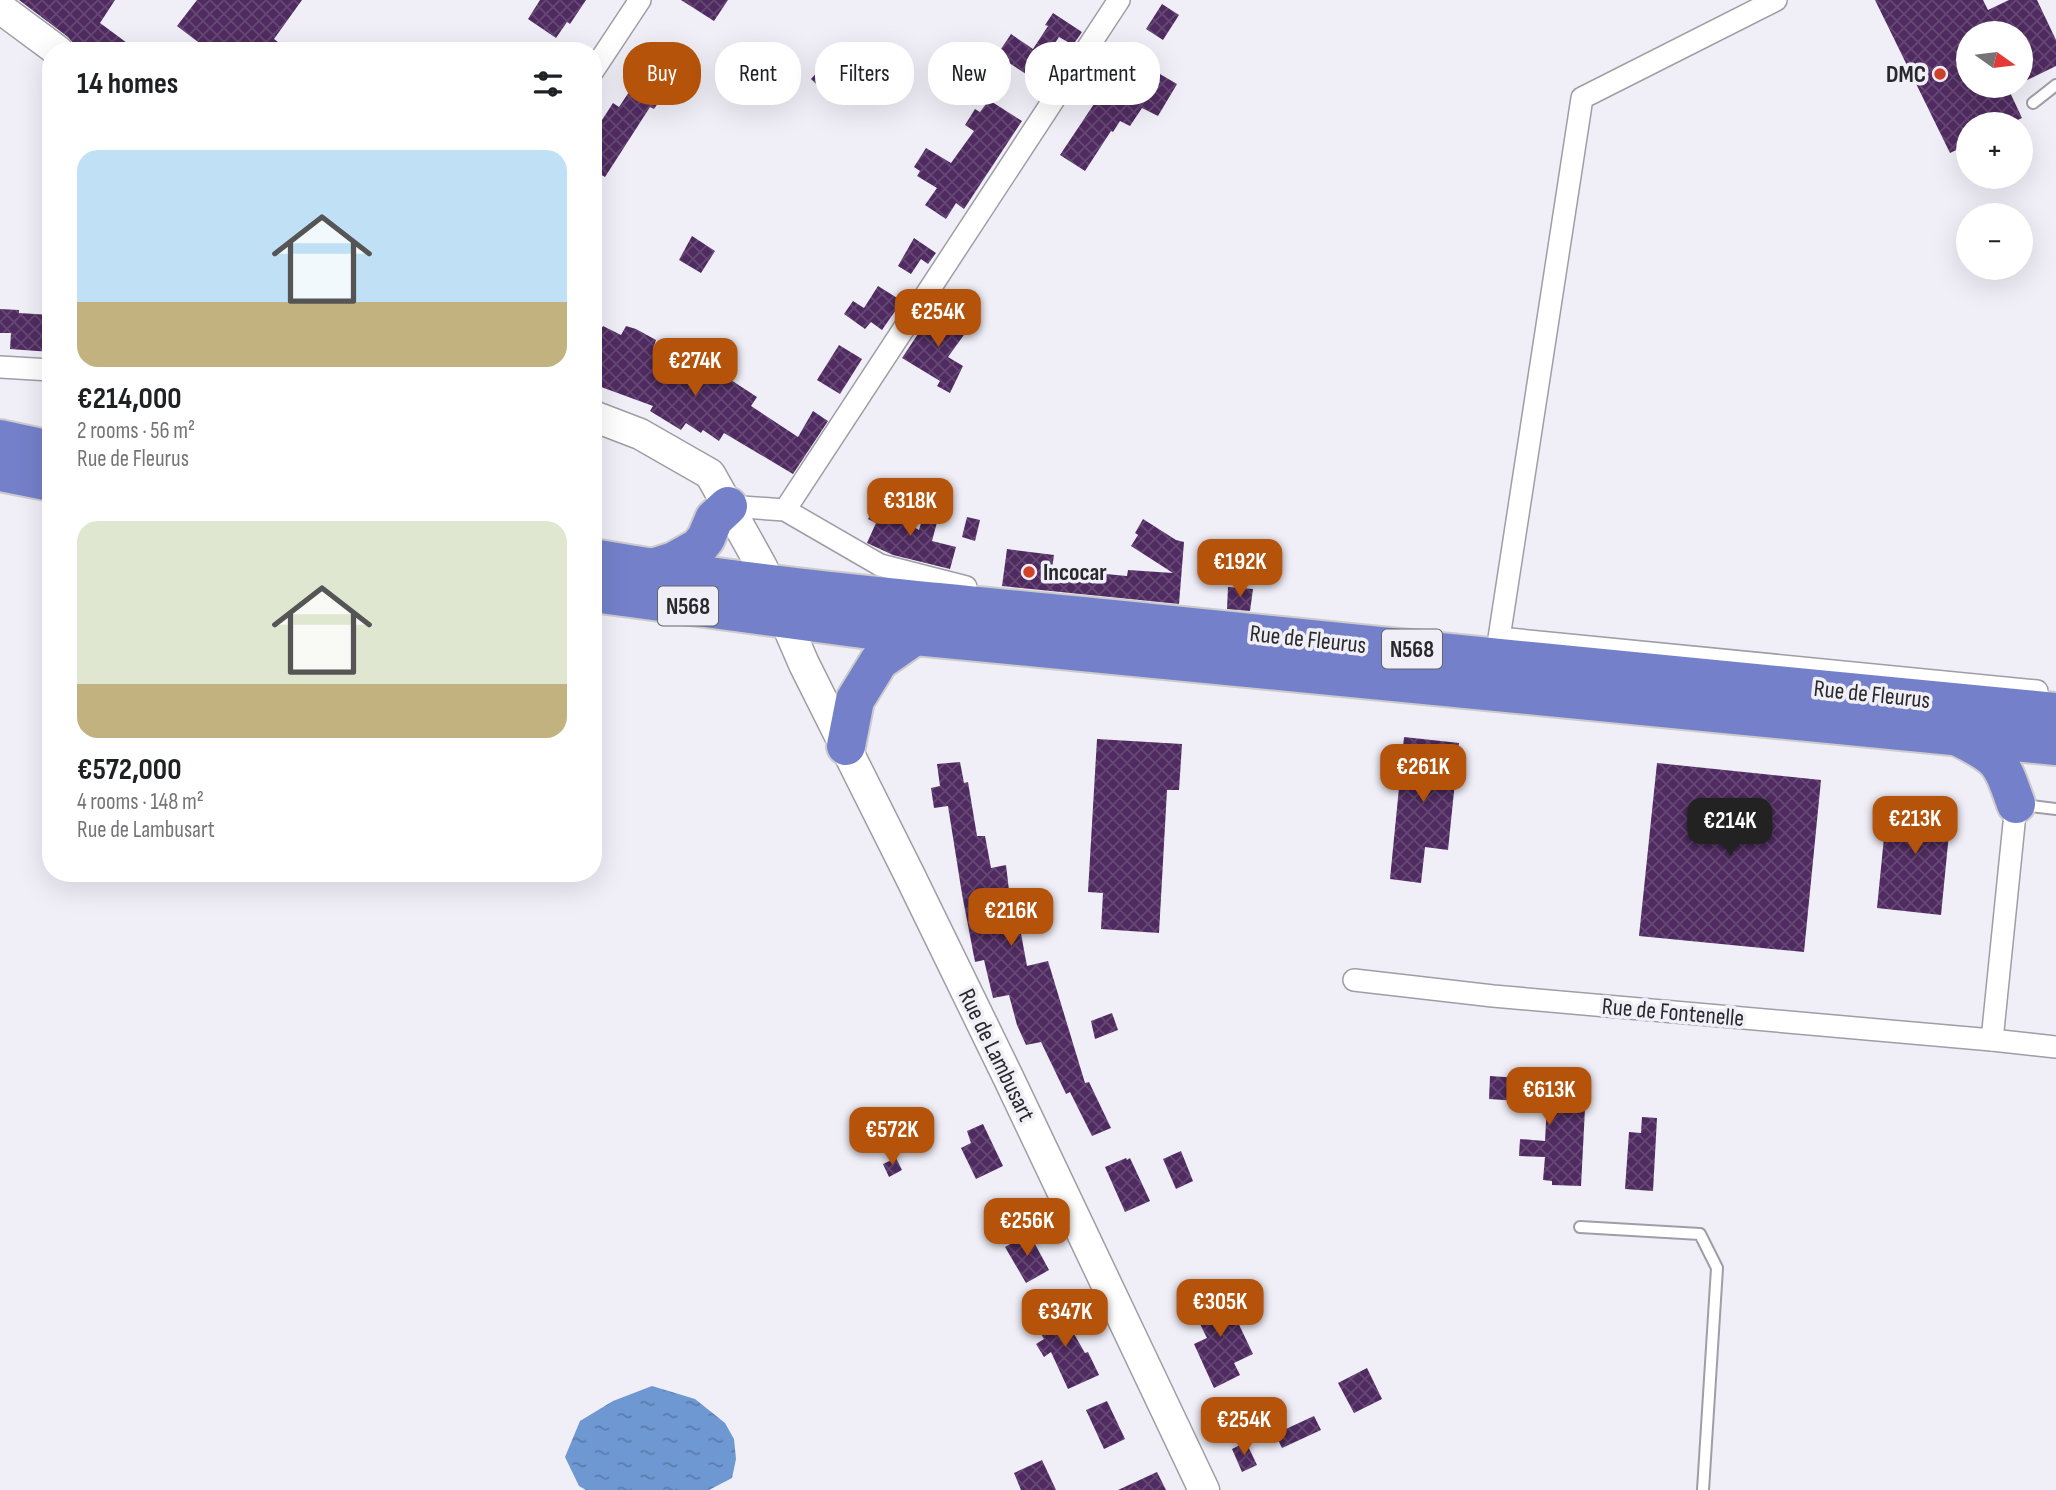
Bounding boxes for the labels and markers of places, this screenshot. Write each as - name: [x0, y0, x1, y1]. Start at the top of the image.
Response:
- place label: DMC: [1886, 60, 1926, 89]
- marker: DMC: [1932, 66, 1948, 82]
- pin: €254K: [889, 290, 987, 349]
- pin: €274K: [646, 338, 744, 398]
- pin: €318K: [861, 478, 959, 538]
- pin: €192K: [1191, 540, 1289, 599]
- place label: Incocar: [1043, 558, 1107, 587]
- marker: Incocar: [1021, 564, 1037, 580]
- pin: €261K: [1374, 744, 1472, 804]
- pin: €213K: [1866, 796, 1964, 856]
- pin: €214K: [1681, 798, 1779, 858]
- pin: €216K: [962, 888, 1060, 948]
- pin: €613K: [1500, 1068, 1598, 1127]
- pin: €572K: [843, 1108, 941, 1167]
- pin: €256K: [978, 1198, 1076, 1258]
- pin: €305K: [1171, 1280, 1269, 1339]
- pin: €347K: [1016, 1290, 1114, 1349]
- pin: €254K: [1195, 1398, 1293, 1457]

